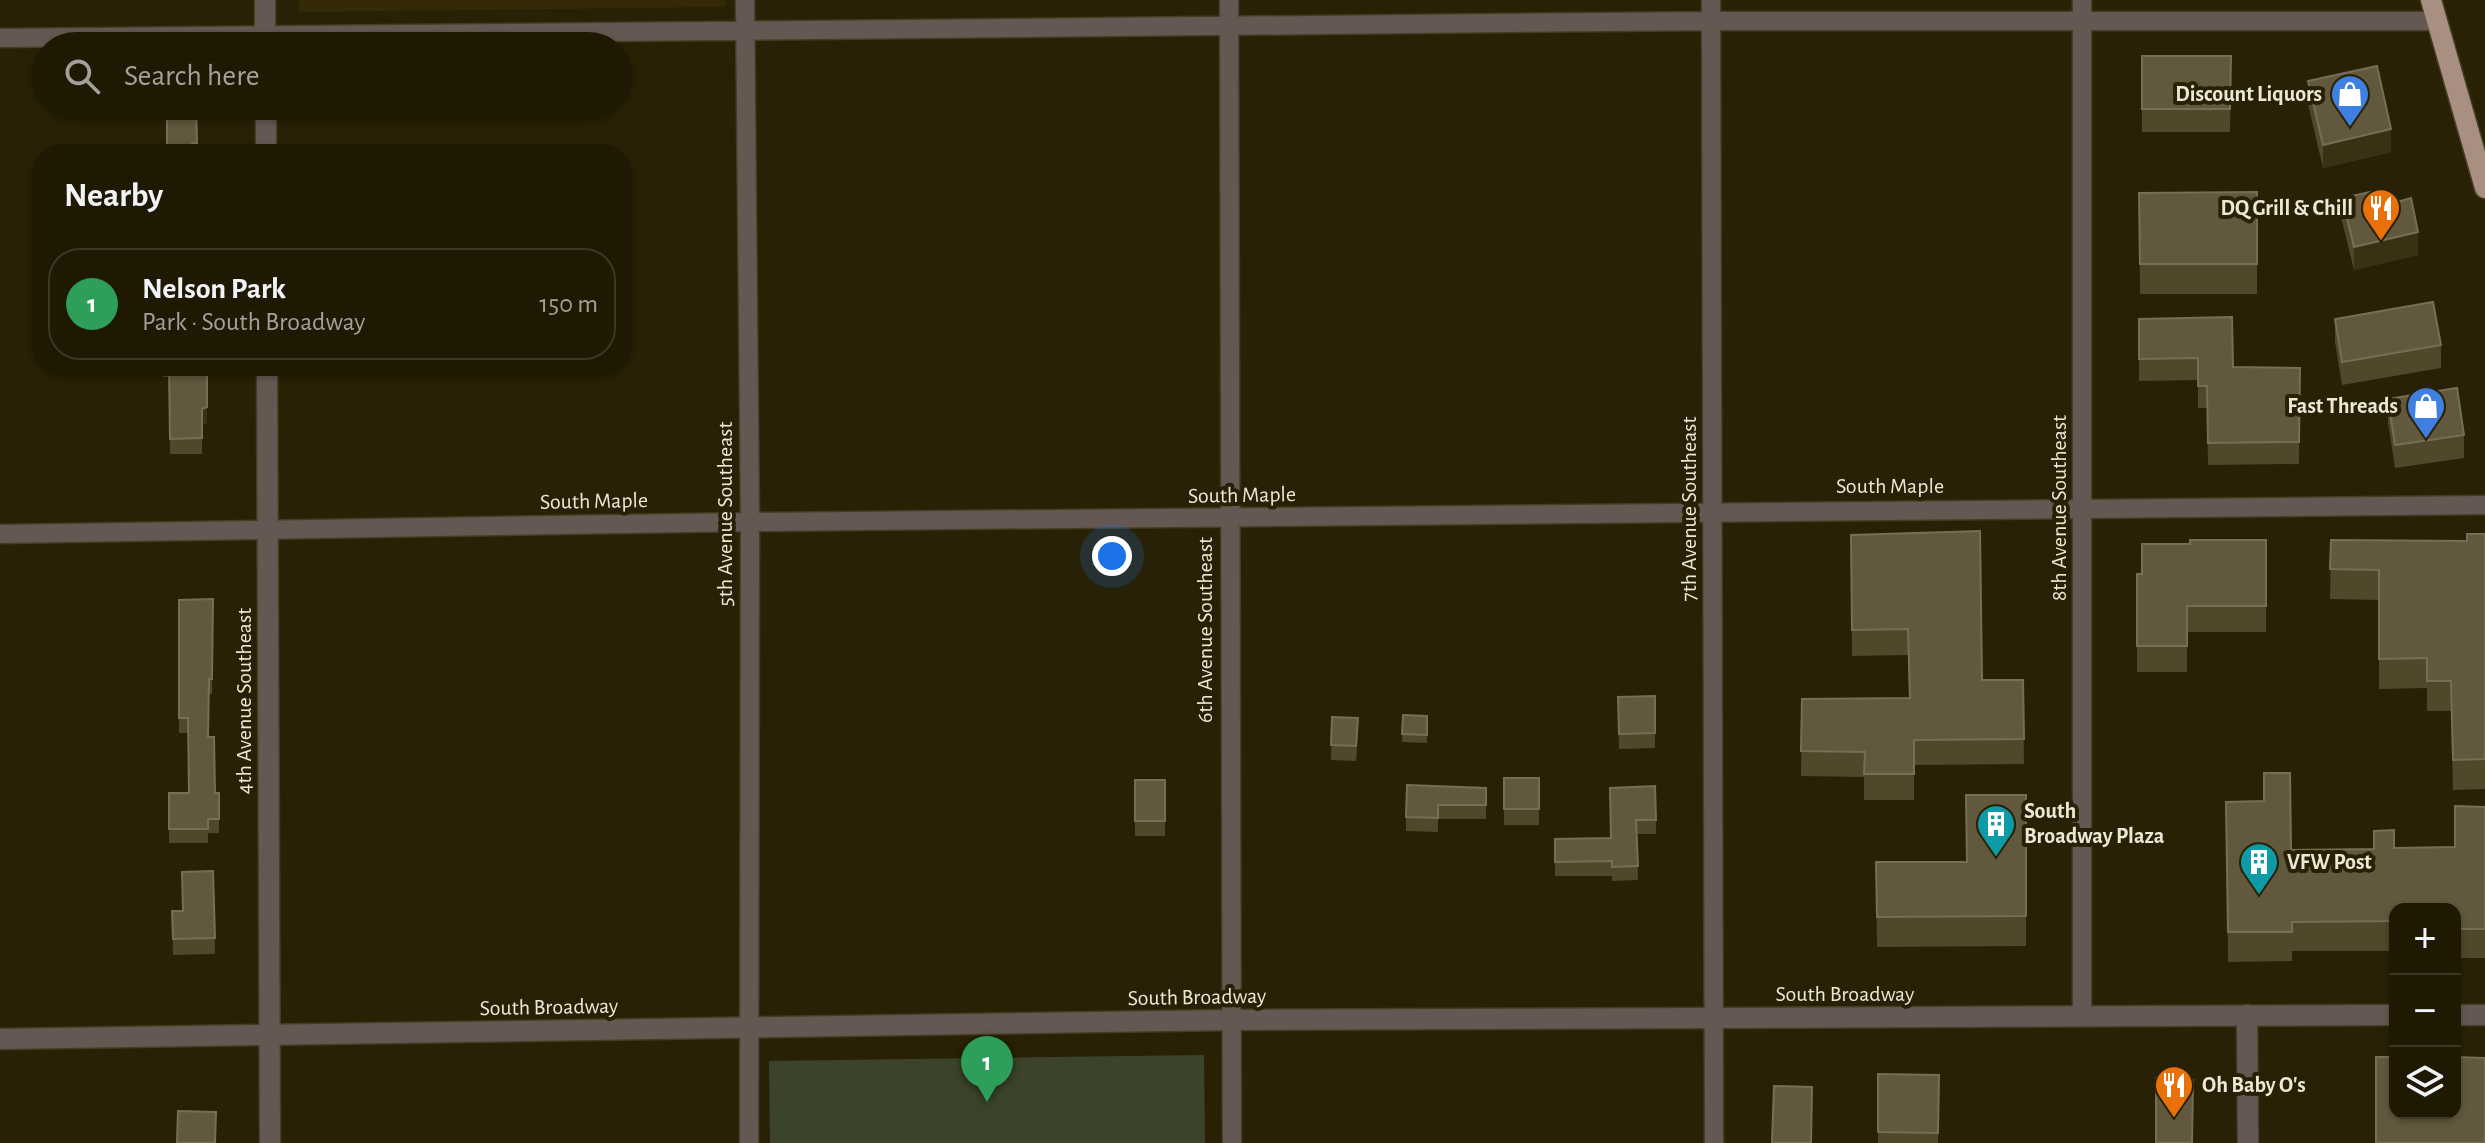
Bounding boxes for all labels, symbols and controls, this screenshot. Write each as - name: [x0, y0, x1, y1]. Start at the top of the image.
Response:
- search box: [32, 32, 632, 120]
- icon: search: [60, 54, 104, 98]
- text: Search here: [124, 61, 260, 91]
- shop icon: Discount Liquors: [2329, 73, 2371, 128]
- place label: Discount Liquors: [2175, 83, 2322, 105]
- text: Nearby: [64, 179, 163, 213]
- restaurant icon: DQ Grill & Chill: [2360, 187, 2402, 242]
- place label: DQ Grill & Chill: [2221, 197, 2353, 220]
- text: Nelson Park: [142, 274, 286, 304]
- text: 1: [87, 291, 97, 317]
- text: 150 m: [539, 291, 598, 317]
- text: Park · South Broadway: [142, 309, 365, 335]
- shop icon: Fast Threads: [2405, 385, 2447, 440]
- place label: Fast Threads: [2287, 395, 2398, 417]
- street label: 8th Avenue Southeast: [2048, 415, 2070, 601]
- street label: 7th Avenue Southeast: [1678, 417, 1700, 601]
- street label: 5th Avenue Southeast: [714, 422, 736, 606]
- street label: South Maple: [1836, 475, 1944, 497]
- street label: South Maple: [1188, 483, 1296, 507]
- street label: South Maple: [540, 489, 648, 513]
- your location: [1092, 536, 1132, 576]
- street label: 6th Avenue Southeast: [1194, 537, 1216, 723]
- street label: 4th Avenue Southeast: [233, 608, 255, 794]
- place label: South Broadway Plaza: [2024, 800, 2165, 848]
- building icon: South Broadway Plaza: [1975, 803, 2017, 858]
- building icon: VFW Post: [2238, 841, 2280, 896]
- place label: VFW Post: [2287, 851, 2372, 873]
- map controls: [2389, 903, 2461, 1119]
- button: +: [2389, 903, 2461, 975]
- button: −: [2389, 975, 2461, 1047]
- street label: South Broadway: [1776, 983, 1915, 1005]
- street label: South Broadway: [1127, 985, 1267, 1009]
- street label: South Broadway: [479, 995, 619, 1019]
- pin: 1: [961, 1036, 1013, 1102]
- button: layers: [2389, 1047, 2461, 1119]
- restaurant icon: Oh Baby O's: [2153, 1064, 2195, 1119]
- place label: Oh Baby O's: [2202, 1074, 2306, 1097]

